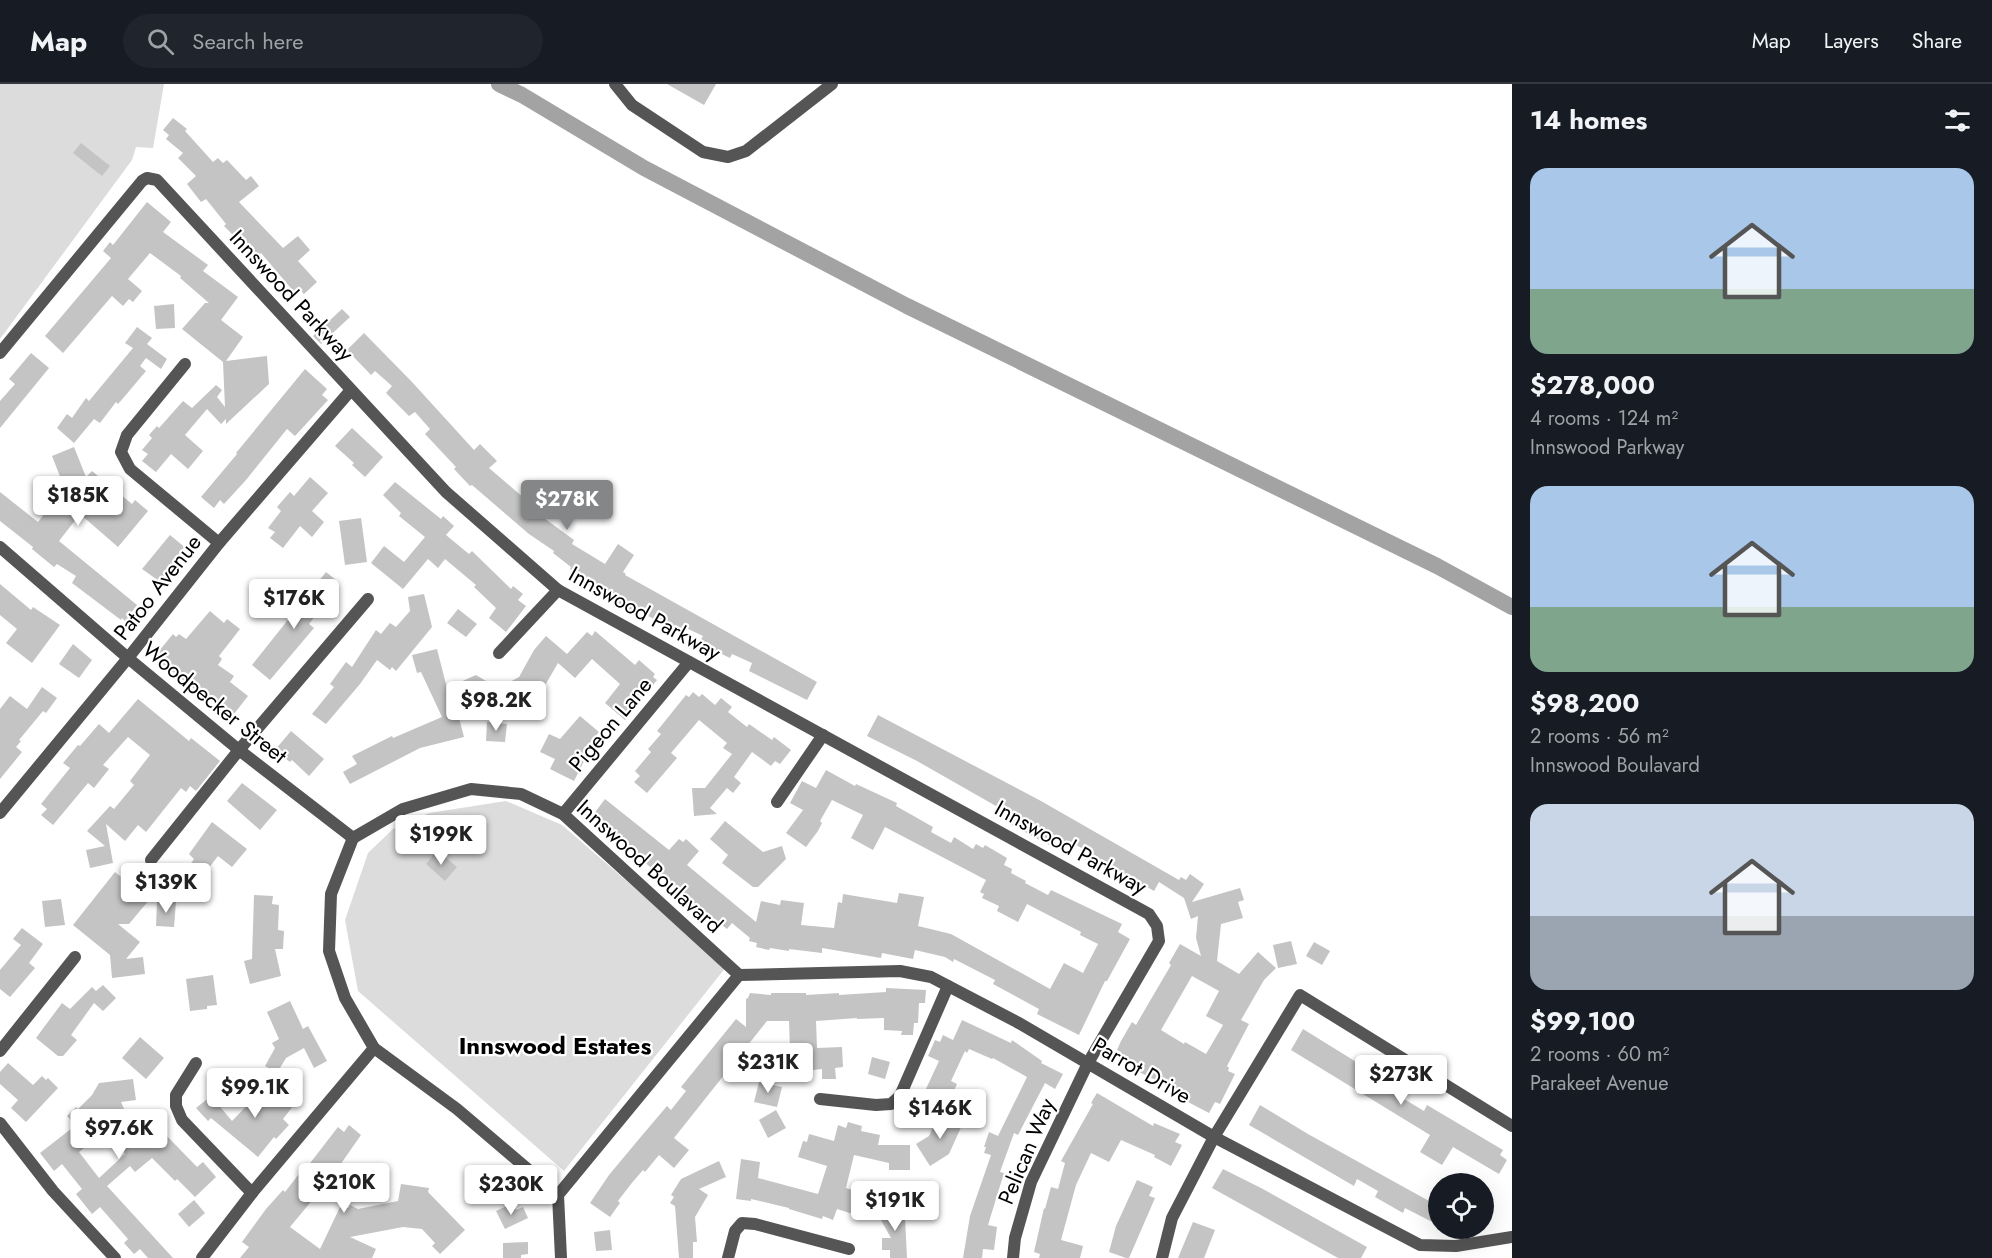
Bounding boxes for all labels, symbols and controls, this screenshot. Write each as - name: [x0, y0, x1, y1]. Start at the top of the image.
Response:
- search box: [123, 14, 543, 68]
- text: Map: [30, 21, 87, 62]
- icon: search: [144, 25, 177, 58]
- text: Search here: [192, 25, 304, 57]
- text: Map: [1752, 26, 1791, 56]
- text: Layers: [1824, 26, 1879, 56]
- text: Share: [1912, 26, 1962, 56]
- text: 14 homes: [1530, 101, 1647, 139]
- icon: filters: [1941, 104, 1974, 137]
- icon: home: [1698, 207, 1806, 315]
- street label: Innswood Parkway: [222, 222, 362, 368]
- text: $278,000: [1530, 366, 1655, 404]
- text: 4 rooms · 124 m²: [1530, 404, 1678, 433]
- text: Innswood Parkway: [1530, 433, 1684, 462]
- pin: $185K: [36, 476, 120, 527]
- pin: $278K: [525, 480, 609, 531]
- text: $185K: [47, 481, 109, 510]
- text: $278K: [535, 485, 599, 514]
- icon: home: [1698, 525, 1806, 633]
- street label: Patoo Avenue: [105, 527, 209, 647]
- street label: Innswood Parkway: [563, 558, 727, 668]
- pin: $176K: [252, 579, 336, 630]
- text: $176K: [263, 584, 325, 613]
- street label: Woodpecker Street: [136, 633, 295, 771]
- street label: Pigeon Lane: [561, 670, 659, 778]
- pin: $98.2K: [447, 681, 545, 732]
- text: $98,200: [1530, 684, 1639, 722]
- text: $98.2K: [460, 686, 532, 715]
- text: 2 rooms · 56 m²: [1530, 722, 1669, 751]
- text: Innswood Boulavard: [1530, 751, 1700, 780]
- street label: Innswood Boulavard: [570, 792, 730, 940]
- street label: Innswood Parkway: [989, 792, 1153, 902]
- pin: $199K: [399, 815, 483, 866]
- text: $199K: [409, 820, 473, 849]
- icon: home: [1698, 843, 1806, 951]
- pin: $139K: [124, 863, 208, 914]
- text: $139K: [135, 868, 197, 897]
- text: $99,100: [1530, 1002, 1635, 1040]
- district label: Innswood Estates: [459, 1028, 651, 1063]
- street label: Parrot Drive: [1087, 1029, 1197, 1111]
- text: 2 rooms · 60 m²: [1530, 1040, 1669, 1069]
- pin: $231K: [726, 1043, 810, 1094]
- text: $231K: [737, 1048, 799, 1077]
- pin: $273K: [1359, 1055, 1443, 1106]
- text: $273K: [1369, 1060, 1433, 1089]
- pin: $99.1K: [206, 1068, 304, 1119]
- text: Parakeet Avenue: [1530, 1069, 1669, 1098]
- text: $99.1K: [221, 1073, 289, 1102]
- pin: $146K: [898, 1089, 982, 1140]
- street label: Pelican Way: [989, 1093, 1063, 1209]
- text: $146K: [908, 1094, 972, 1123]
- pin: $97.6K: [70, 1109, 168, 1160]
- text: $97.6K: [84, 1114, 154, 1143]
- pin: $210K: [302, 1163, 386, 1214]
- pin: $230K: [469, 1165, 553, 1216]
- text: $210K: [313, 1168, 375, 1197]
- text: $230K: [478, 1170, 544, 1199]
- map controls: [1428, 1173, 1494, 1239]
- button: locate: [1428, 1173, 1494, 1239]
- pin: $191K: [853, 1181, 937, 1232]
- text: $191K: [865, 1186, 925, 1215]

